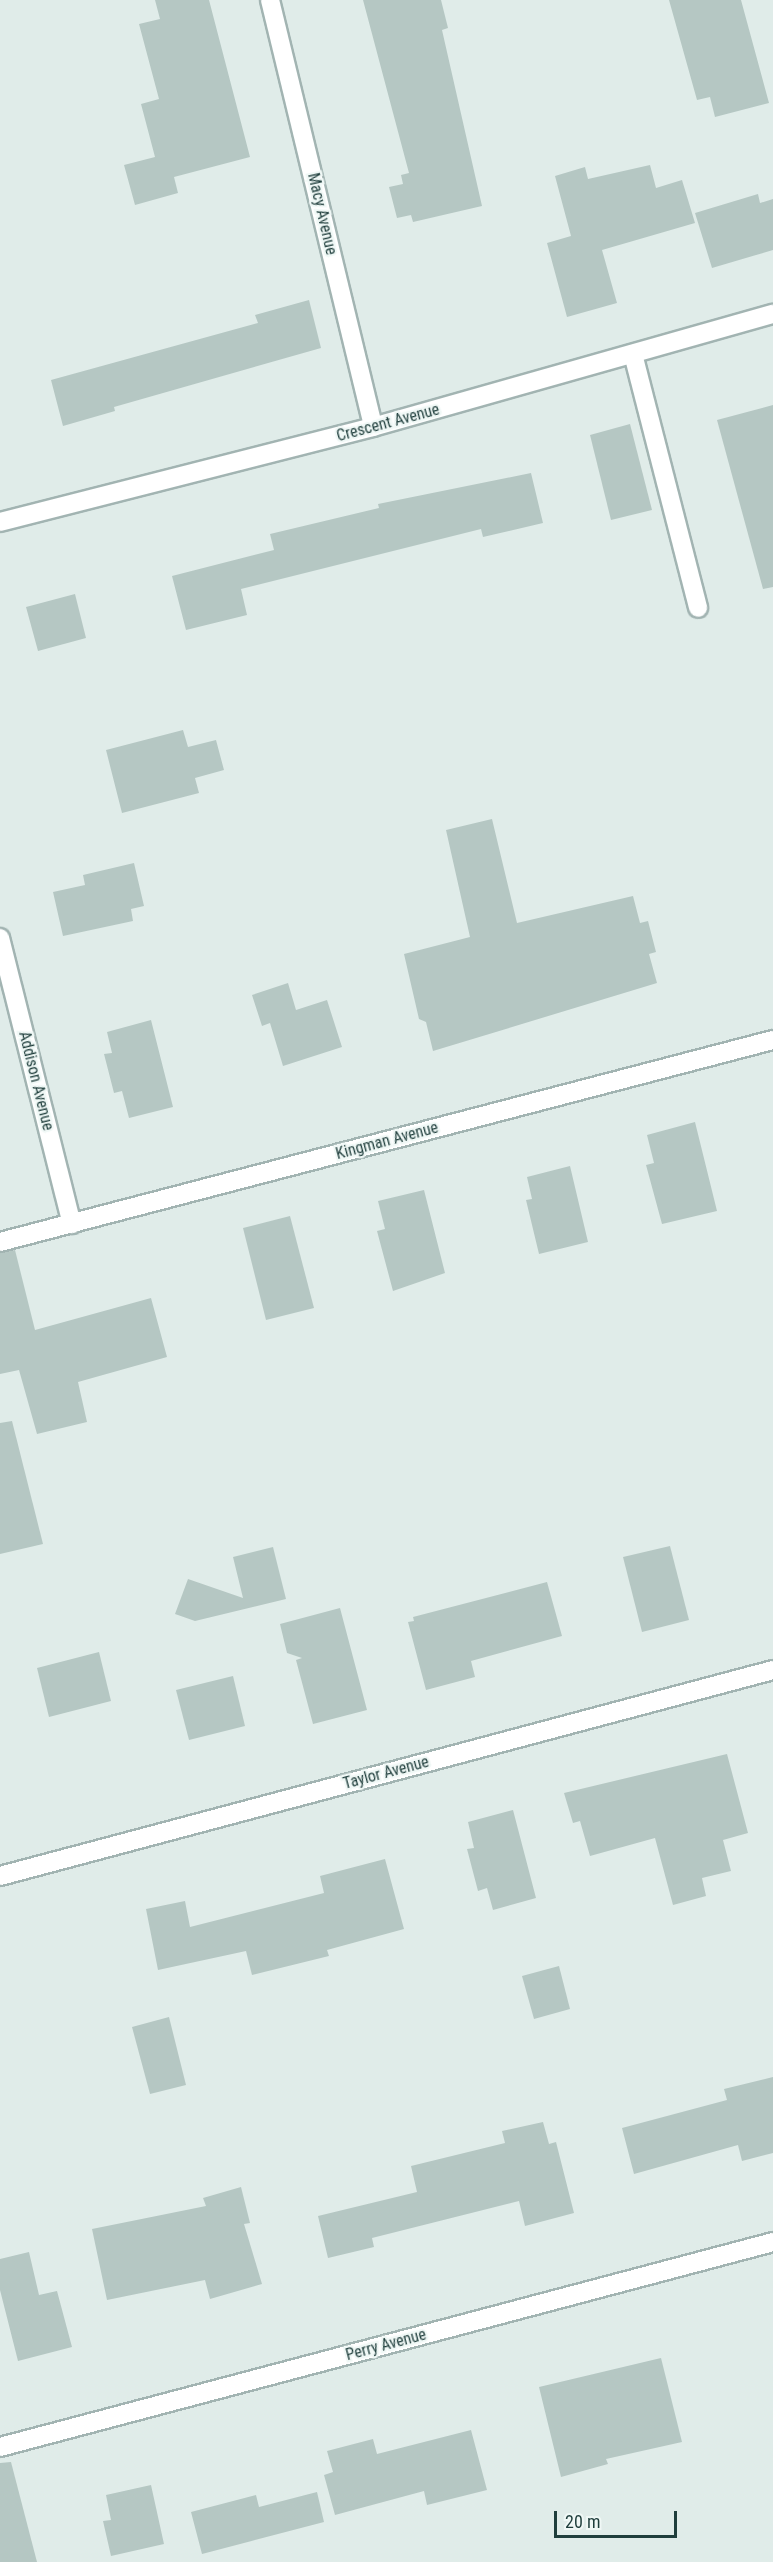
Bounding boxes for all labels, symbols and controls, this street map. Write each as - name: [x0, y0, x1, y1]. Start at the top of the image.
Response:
- street label: Macy Avenue: [303, 171, 341, 257]
- street label: Crescent Avenue: [334, 400, 442, 446]
- street label: Addison Avenue: [14, 1029, 58, 1133]
- street label: Kingman Avenue: [334, 1118, 440, 1164]
- street label: Taylor Avenue: [341, 1752, 431, 1794]
- street label: Perry Avenue: [344, 2325, 428, 2365]
- scale bar: [557, 2499, 680, 2537]
- text: 20 m: [565, 2511, 600, 2532]

